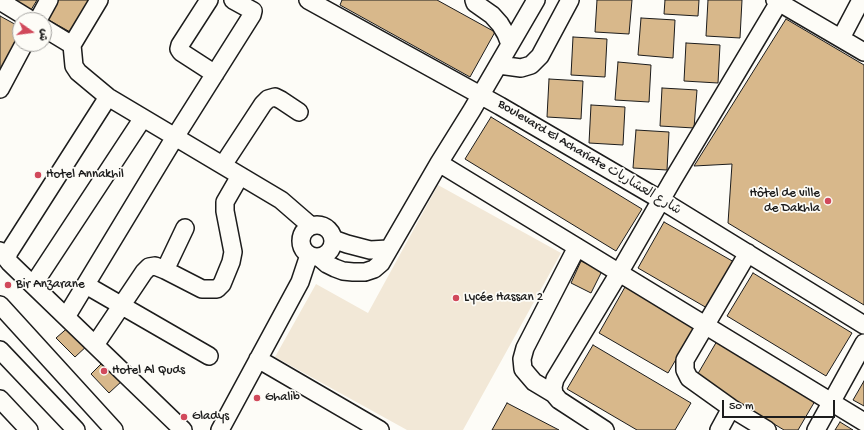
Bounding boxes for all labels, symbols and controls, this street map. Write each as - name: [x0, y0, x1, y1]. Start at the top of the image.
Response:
- north arrow: [12, 12, 52, 52]
- text: ش: [35, 27, 50, 42]
- street label: Boulevard El Achariate شارع العشاريات: [494, 97, 684, 219]
- place label: Hotel Annakhil: [46, 167, 124, 183]
- marker: Hotel Annakhil: [33, 170, 43, 180]
- place label: Hôtel de ville de Dakhla: [749, 186, 820, 217]
- marker: Hôtel de ville de Dakhla: [823, 196, 833, 206]
- place label: Bir Anzarane: [16, 277, 85, 293]
- marker: Bir Anzarane: [3, 280, 13, 290]
- place label: Lycée Hassan 2: [464, 290, 543, 306]
- marker: Lycée Hassan 2: [451, 293, 461, 303]
- place label: Hotel Al Quds: [112, 363, 185, 379]
- marker: Hotel Al Quds: [99, 366, 109, 376]
- place label: Ghalib: [265, 390, 300, 406]
- scale bar: [724, 392, 837, 418]
- marker: Ghalib: [252, 393, 262, 403]
- text: 50 m: [729, 400, 754, 414]
- place label: Gladys: [192, 409, 229, 425]
- marker: Gladys: [179, 412, 189, 422]

